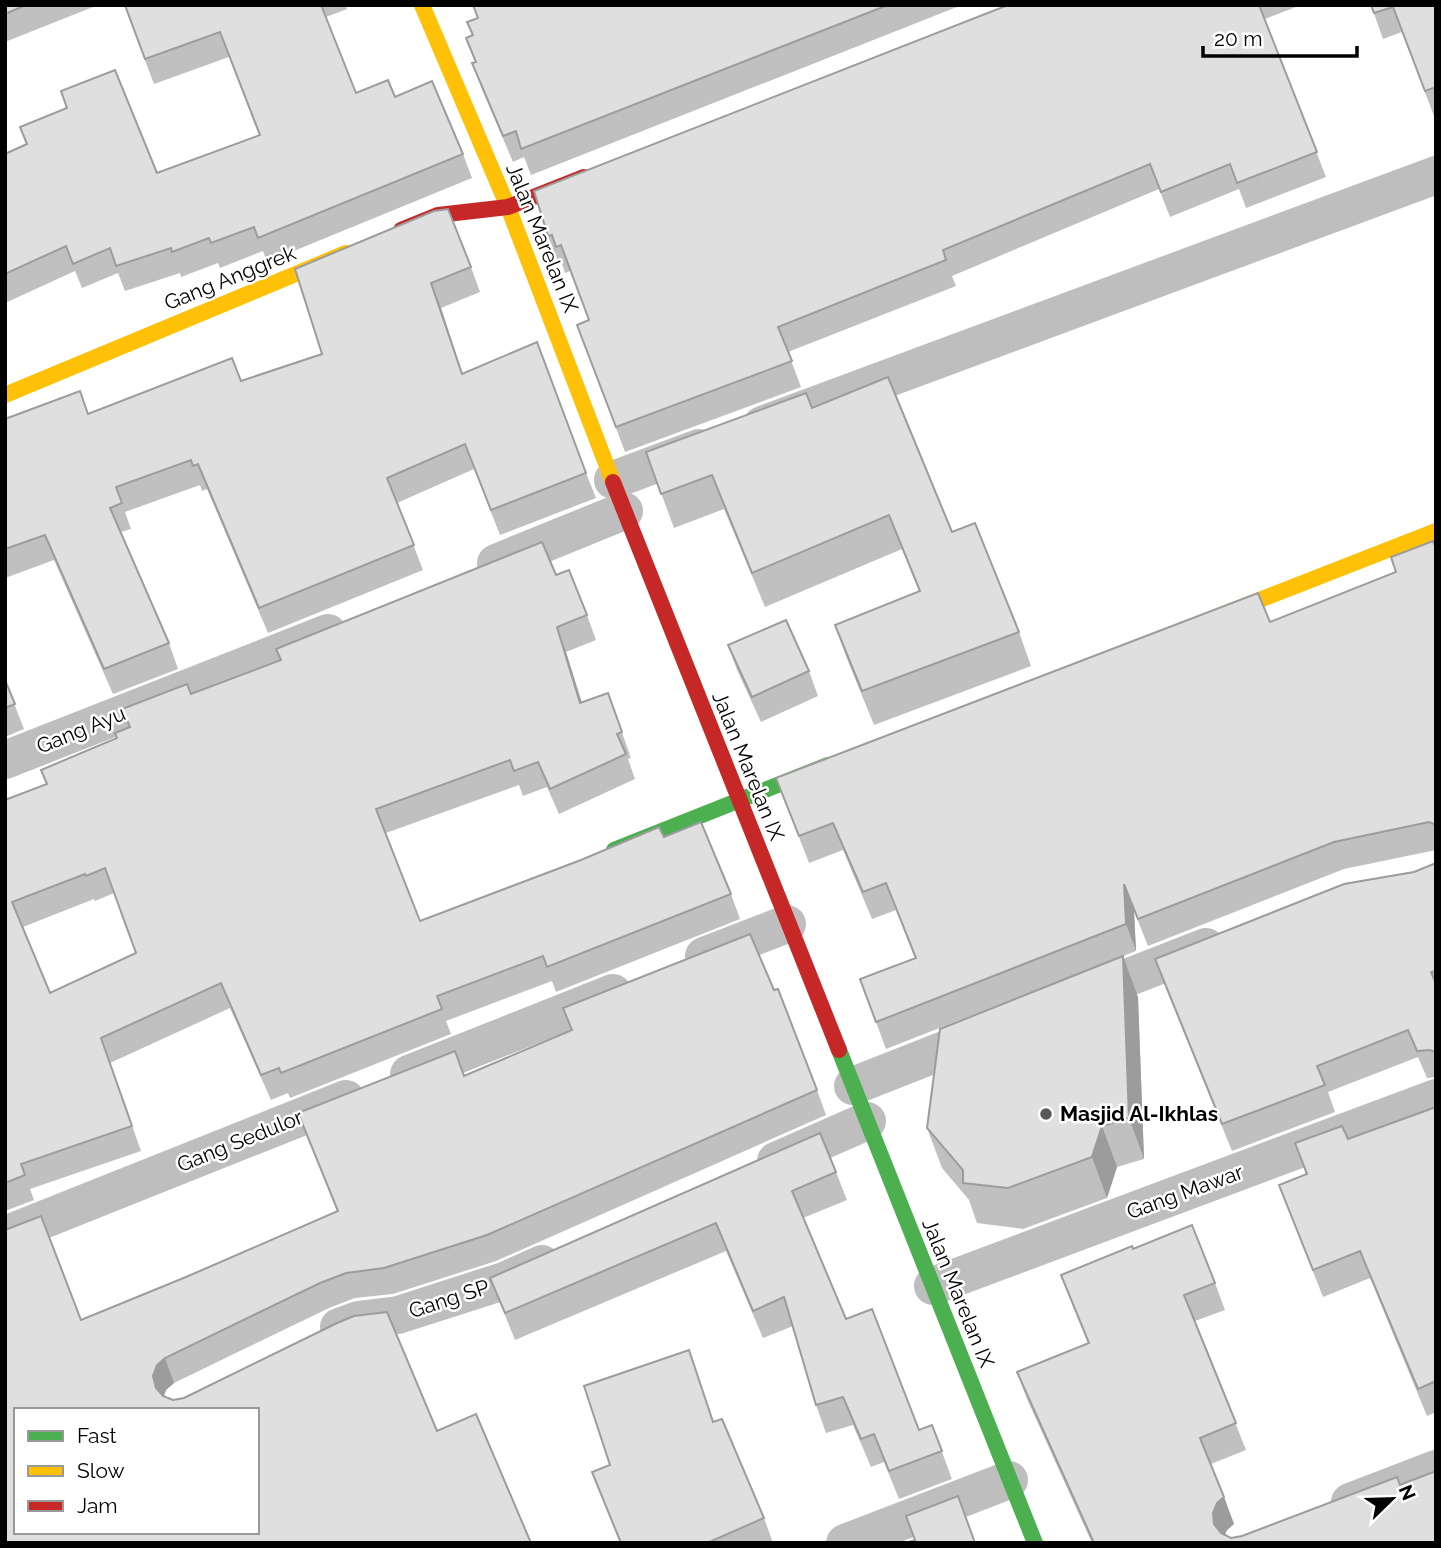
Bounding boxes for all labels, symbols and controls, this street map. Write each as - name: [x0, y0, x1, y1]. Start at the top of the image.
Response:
- scale bar: [1203, 14, 1357, 58]
- text: 20 m: [1214, 26, 1262, 51]
- street label: Jalan Marelan IX: [501, 160, 584, 317]
- street label: Gang Anggrek: [161, 240, 299, 315]
- street label: Jalan Marelan IX: [707, 688, 790, 845]
- street label: Gang Ayu: [33, 700, 129, 759]
- place label: Masjid Al-Ikhlas: [1060, 1101, 1218, 1126]
- street label: Gang Sedulor: [173, 1104, 307, 1177]
- marker: Masjid Al-Ikhlas: [1038, 1106, 1054, 1122]
- street label: Gang Mawar: [1123, 1159, 1247, 1224]
- street label: Jalan Marelan IX: [917, 1215, 1000, 1372]
- street label: Gang SP: [406, 1274, 492, 1323]
- legend: [14, 1408, 259, 1534]
- text: Fast: [77, 1423, 117, 1448]
- text: Slow: [77, 1458, 125, 1483]
- north arrow: [1357, 1464, 1427, 1534]
- text: N: [1395, 1481, 1421, 1503]
- text: Jam: [77, 1493, 118, 1518]

